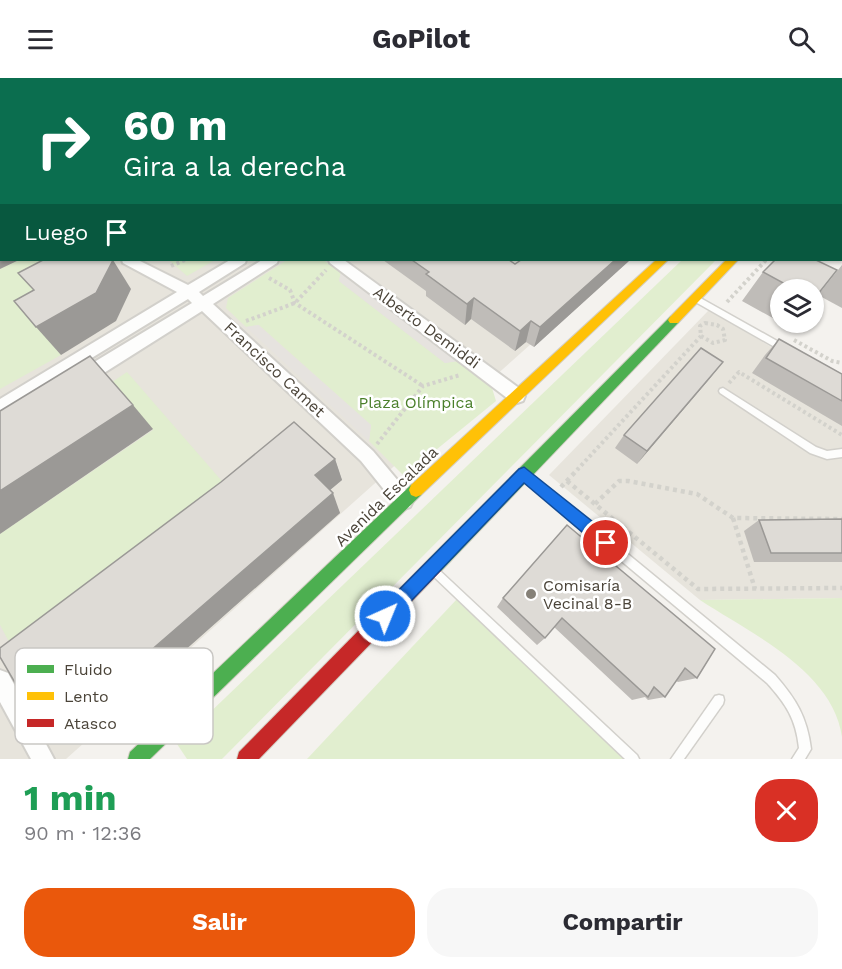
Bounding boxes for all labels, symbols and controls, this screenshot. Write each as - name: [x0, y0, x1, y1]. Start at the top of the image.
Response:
- icon: menu: [24, 23, 57, 56]
- text: GoPilot: [372, 23, 470, 55]
- icon: search: [785, 23, 818, 56]
- text: 60 m: [123, 101, 227, 150]
- icon: right: [24, 102, 102, 180]
- text: Gira a la derecha: [123, 151, 346, 183]
- icon: arrive: [100, 216, 133, 249]
- text: Luego: [24, 220, 88, 245]
- map controls: [770, 279, 824, 333]
- button: layers: [770, 279, 824, 333]
- street label: Alberto Demiddi: [370, 282, 484, 372]
- street label: Francisco Camet: [220, 318, 329, 421]
- park label: Plaza Olímpica: [358, 393, 474, 412]
- street label: Avenida Escalada: [331, 442, 442, 550]
- pin: [580, 517, 631, 568]
- icon: arrive: [589, 526, 622, 559]
- place label: Comisaría Vecinal 8-B: [543, 576, 632, 613]
- position arrow: [353, 584, 417, 648]
- marker: Comisaría Vecinal 8-B: [524, 587, 538, 601]
- legend: [15, 648, 213, 744]
- text: Fluido: [64, 660, 112, 679]
- text: Lento: [64, 687, 109, 706]
- text: Atasco: [64, 714, 117, 733]
- text: 1 min: [24, 777, 116, 819]
- button: close: [755, 779, 818, 842]
- text: 90 m · 12:36: [24, 821, 142, 845]
- button: Salir: [24, 888, 415, 957]
- button: Compartir: [427, 888, 818, 957]

